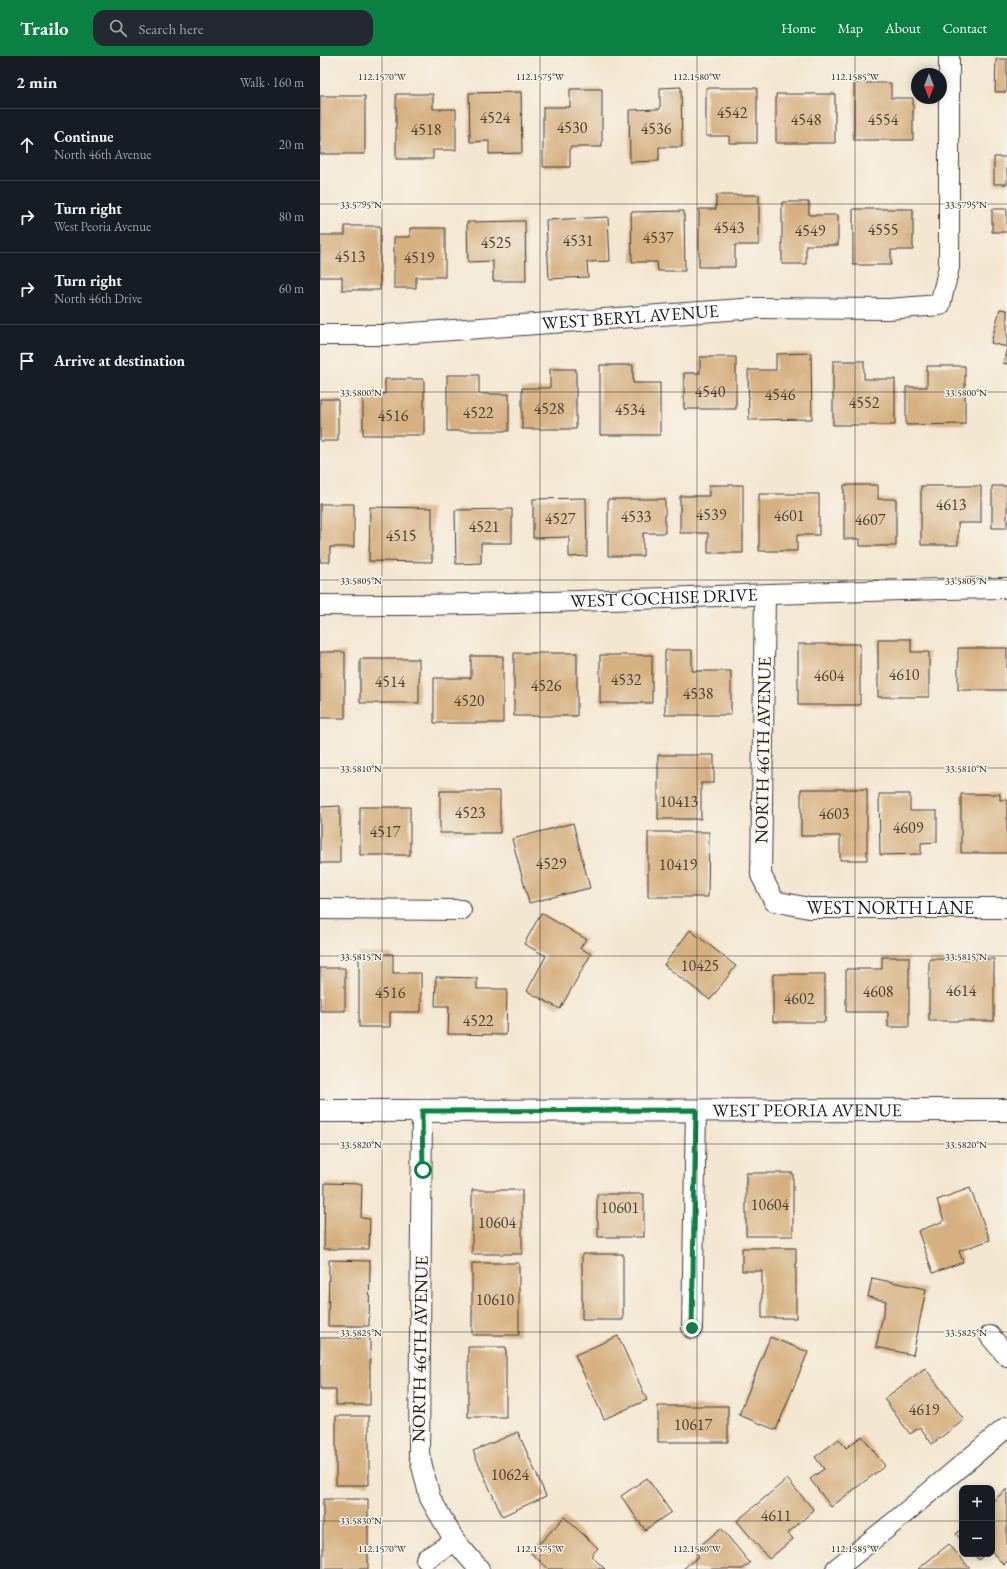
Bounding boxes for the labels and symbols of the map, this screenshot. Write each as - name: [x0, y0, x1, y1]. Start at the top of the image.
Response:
- north arrow: [911, 68, 947, 104]
- text: 112.1570°W: [358, 70, 407, 83]
- text: 112.1575°W: [516, 70, 565, 83]
- text: 112.1580°W: [673, 70, 722, 83]
- text: 112.1585°W: [831, 70, 880, 83]
- house number: 4542: [717, 102, 748, 123]
- house number: 4524: [480, 107, 511, 128]
- house number: 4548: [791, 109, 822, 130]
- house number: 4554: [868, 109, 899, 130]
- house number: 4530: [557, 117, 588, 138]
- house number: 4536: [641, 118, 672, 139]
- house number: 4518: [411, 119, 442, 140]
- text: 33.5795°N: [340, 198, 382, 211]
- text: 33.5795°N: [945, 198, 987, 211]
- house number: 4543: [714, 217, 745, 238]
- house number: 4555: [868, 219, 898, 240]
- house number: 4549: [795, 220, 826, 241]
- house number: 4537: [643, 227, 674, 248]
- house number: 4531: [563, 230, 593, 251]
- house number: 4525: [481, 232, 511, 253]
- house number: 4513: [335, 246, 366, 267]
- house number: 4519: [404, 247, 435, 268]
- street label: WEST BERYL AVENUE: [541, 299, 720, 335]
- house number: 4540: [695, 381, 726, 402]
- house number: 4546: [765, 384, 796, 405]
- text: 33.5800°N: [340, 386, 382, 399]
- text: 33.5800°N: [945, 386, 987, 399]
- house number: 4552: [849, 392, 880, 413]
- house number: 4528: [534, 398, 565, 419]
- house number: 4534: [615, 399, 646, 420]
- house number: 4522: [463, 402, 494, 423]
- house number: 4516: [378, 405, 409, 426]
- house number: 4613: [936, 494, 967, 515]
- house number: 4539: [696, 504, 727, 525]
- house number: 4601: [774, 505, 804, 526]
- house number: 4533: [621, 506, 652, 527]
- house number: 4527: [545, 508, 576, 529]
- house number: 4607: [855, 509, 886, 530]
- house number: 4521: [469, 516, 499, 537]
- house number: 4515: [386, 525, 416, 546]
- text: 33.5805°N: [340, 574, 382, 587]
- text: 33.5805°N: [945, 574, 987, 587]
- street label: WEST COCHISE DRIVE: [570, 582, 758, 612]
- street label: NORTH 46TH AVENUE: [749, 656, 776, 844]
- house number: 4610: [889, 664, 920, 685]
- house number: 4604: [814, 665, 845, 686]
- house number: 4532: [611, 669, 642, 690]
- house number: 4514: [375, 671, 406, 692]
- house number: 4526: [531, 675, 562, 696]
- house number: 4538: [683, 683, 714, 704]
- house number: 4520: [454, 690, 485, 711]
- text: 33.5810°N: [340, 762, 382, 775]
- text: 33.5810°N: [945, 762, 987, 775]
- house number: 10413: [660, 791, 699, 812]
- house number: 4523: [455, 802, 486, 823]
- house number: 4603: [819, 803, 850, 824]
- house number: 4609: [893, 817, 924, 838]
- house number: 4517: [370, 821, 401, 842]
- house number: 4529: [536, 853, 567, 874]
- house number: 10419: [659, 854, 698, 875]
- street label: WEST NORTH LANE: [806, 896, 974, 919]
- text: 33.5815°N: [340, 950, 382, 963]
- text: 33.5815°N: [945, 950, 987, 963]
- house number: 10425: [681, 955, 719, 976]
- house number: 4614: [946, 980, 977, 1001]
- house number: 4608: [863, 981, 894, 1002]
- house number: 4516: [375, 982, 406, 1003]
- house number: 4602: [784, 988, 815, 1009]
- house number: 4522: [463, 1010, 494, 1031]
- street label: WEST PEORIA AVENUE: [712, 1098, 902, 1121]
- text: 33.5820°N: [340, 1138, 382, 1151]
- text: 33.5820°N: [945, 1138, 987, 1151]
- route start: [414, 1161, 432, 1179]
- house number: 10604: [751, 1194, 790, 1215]
- house number: 10601: [601, 1197, 639, 1218]
- house number: 10604: [478, 1212, 517, 1233]
- street label: NORTH 46TH AVENUE: [406, 1255, 433, 1443]
- house number: 10610: [476, 1289, 515, 1310]
- route end: [683, 1319, 701, 1337]
- text: 33.5825°N: [340, 1326, 382, 1339]
- text: 33.5825°N: [945, 1326, 987, 1339]
- house number: 4619: [909, 1399, 940, 1420]
- house number: 10617: [674, 1414, 713, 1435]
- house number: 10624: [491, 1464, 530, 1485]
- house number: 4611: [761, 1505, 791, 1526]
- text: 33.5830°N: [340, 1514, 382, 1527]
- text: 112.1570°W: [358, 1542, 407, 1555]
- text: 112.1575°W: [516, 1542, 565, 1555]
- text: 112.1580°W: [673, 1542, 722, 1555]
- text: 112.1585°W: [831, 1542, 880, 1555]

